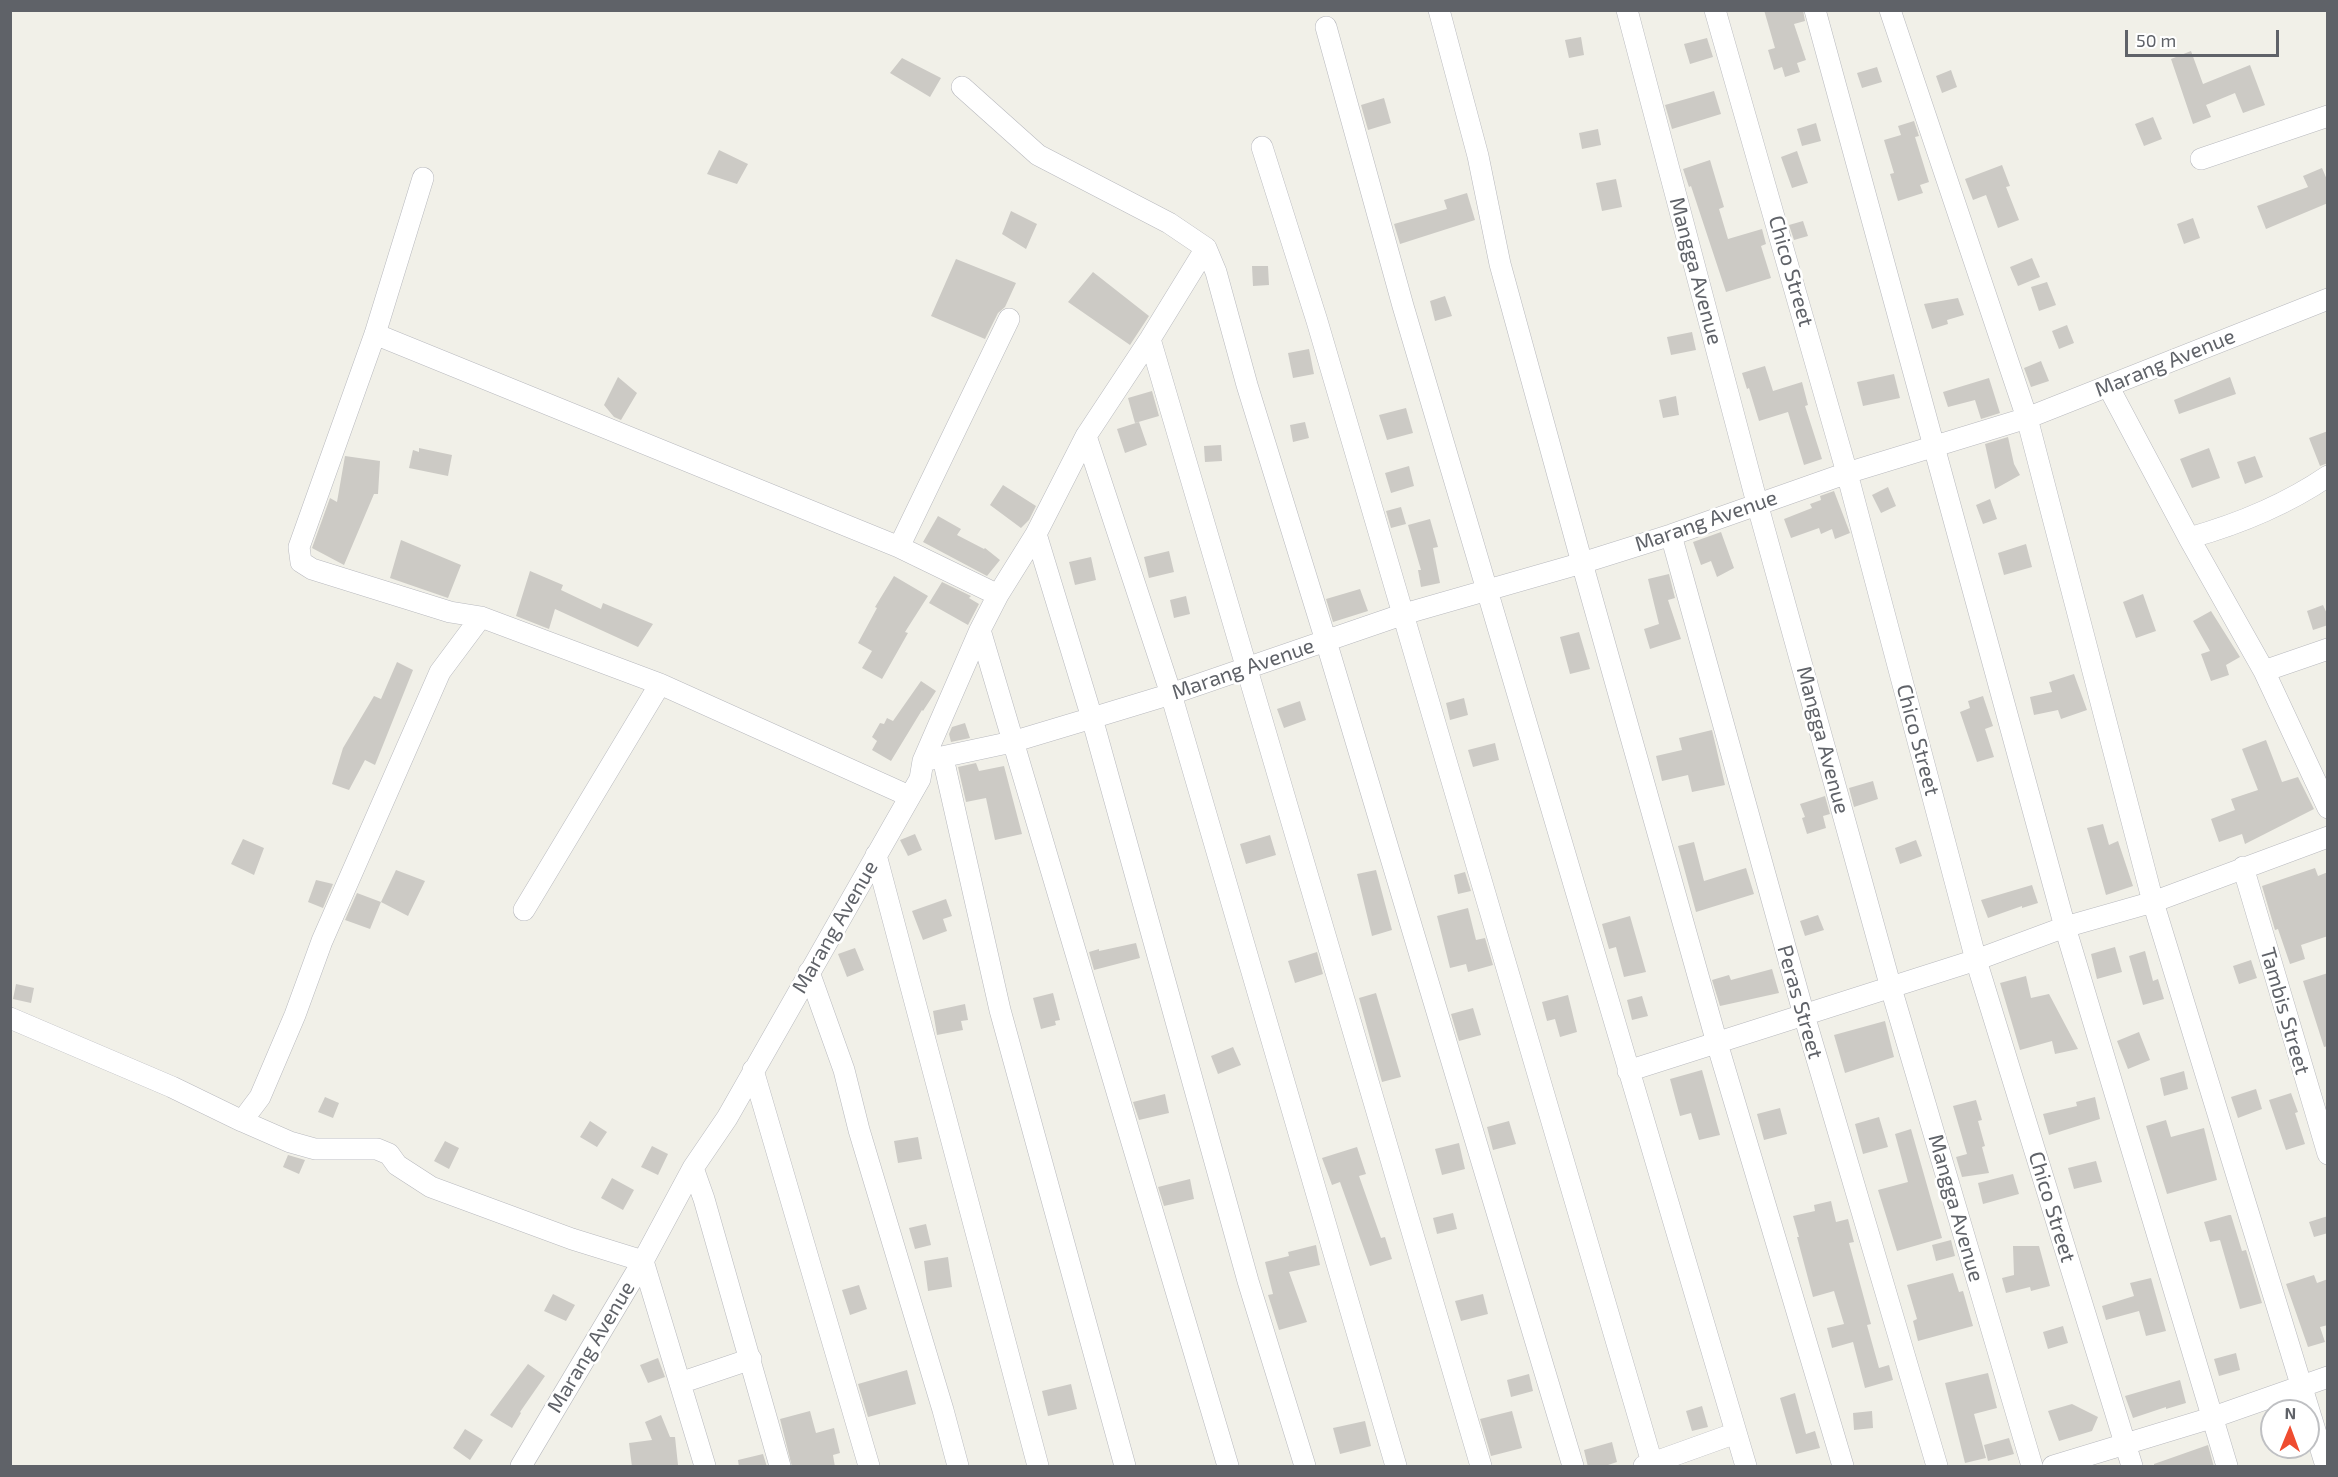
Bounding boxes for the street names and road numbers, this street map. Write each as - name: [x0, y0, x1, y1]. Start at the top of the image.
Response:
- street label: Mangga Avenue: [1664, 194, 1728, 348]
- street label: Chico Street: [1763, 213, 1819, 329]
- street label: Marang Avenue: [2091, 323, 2239, 403]
- street label: Marang Avenue: [1632, 485, 1780, 557]
- street label: Marang Avenue: [1169, 633, 1317, 705]
- street label: Mangga Avenue: [1791, 663, 1855, 817]
- street label: Chico Street: [1891, 681, 1945, 799]
- street label: Marang Avenue: [787, 856, 883, 998]
- street label: Peras Street: [1772, 942, 1828, 1062]
- street label: Tambis Street: [2255, 945, 2315, 1077]
- street label: Mangga Avenue: [1923, 1131, 1989, 1285]
- street label: Chico Street: [2023, 1149, 2081, 1265]
- street label: Marang Avenue: [542, 1277, 640, 1417]

